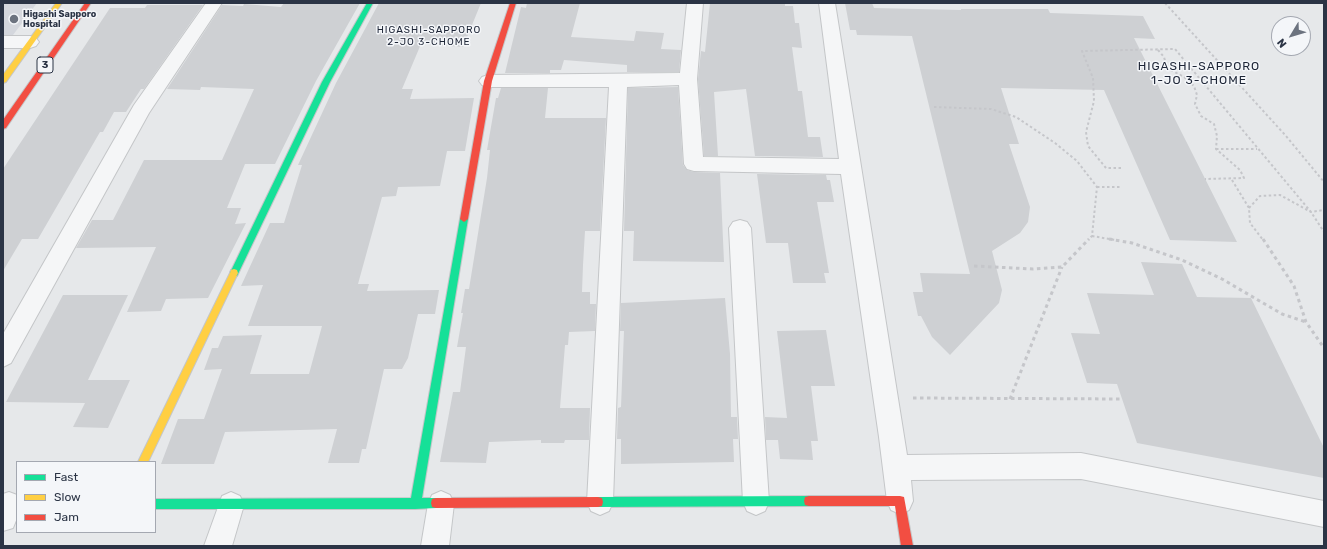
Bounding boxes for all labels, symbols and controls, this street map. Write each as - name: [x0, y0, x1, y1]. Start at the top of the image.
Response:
- place label: Higashi Sapporo Hospital: [23, 9, 96, 30]
- marker: Higashi Sapporo Hospital: [8, 13, 20, 25]
- north arrow: [1271, 16, 1311, 56]
- district label: HIGASHI-SAPPORO 2-JO 3-CHOME: [377, 24, 481, 48]
- text: N: [1274, 36, 1290, 50]
- road number: 3: [37, 57, 53, 73]
- district label: HIGASHI-SAPPORO 1-JO 3-CHOME: [1138, 60, 1260, 88]
- legend: [16, 461, 156, 533]
- text: Fast: [54, 470, 78, 484]
- text: Slow: [54, 490, 81, 504]
- text: Jam: [54, 510, 79, 524]

